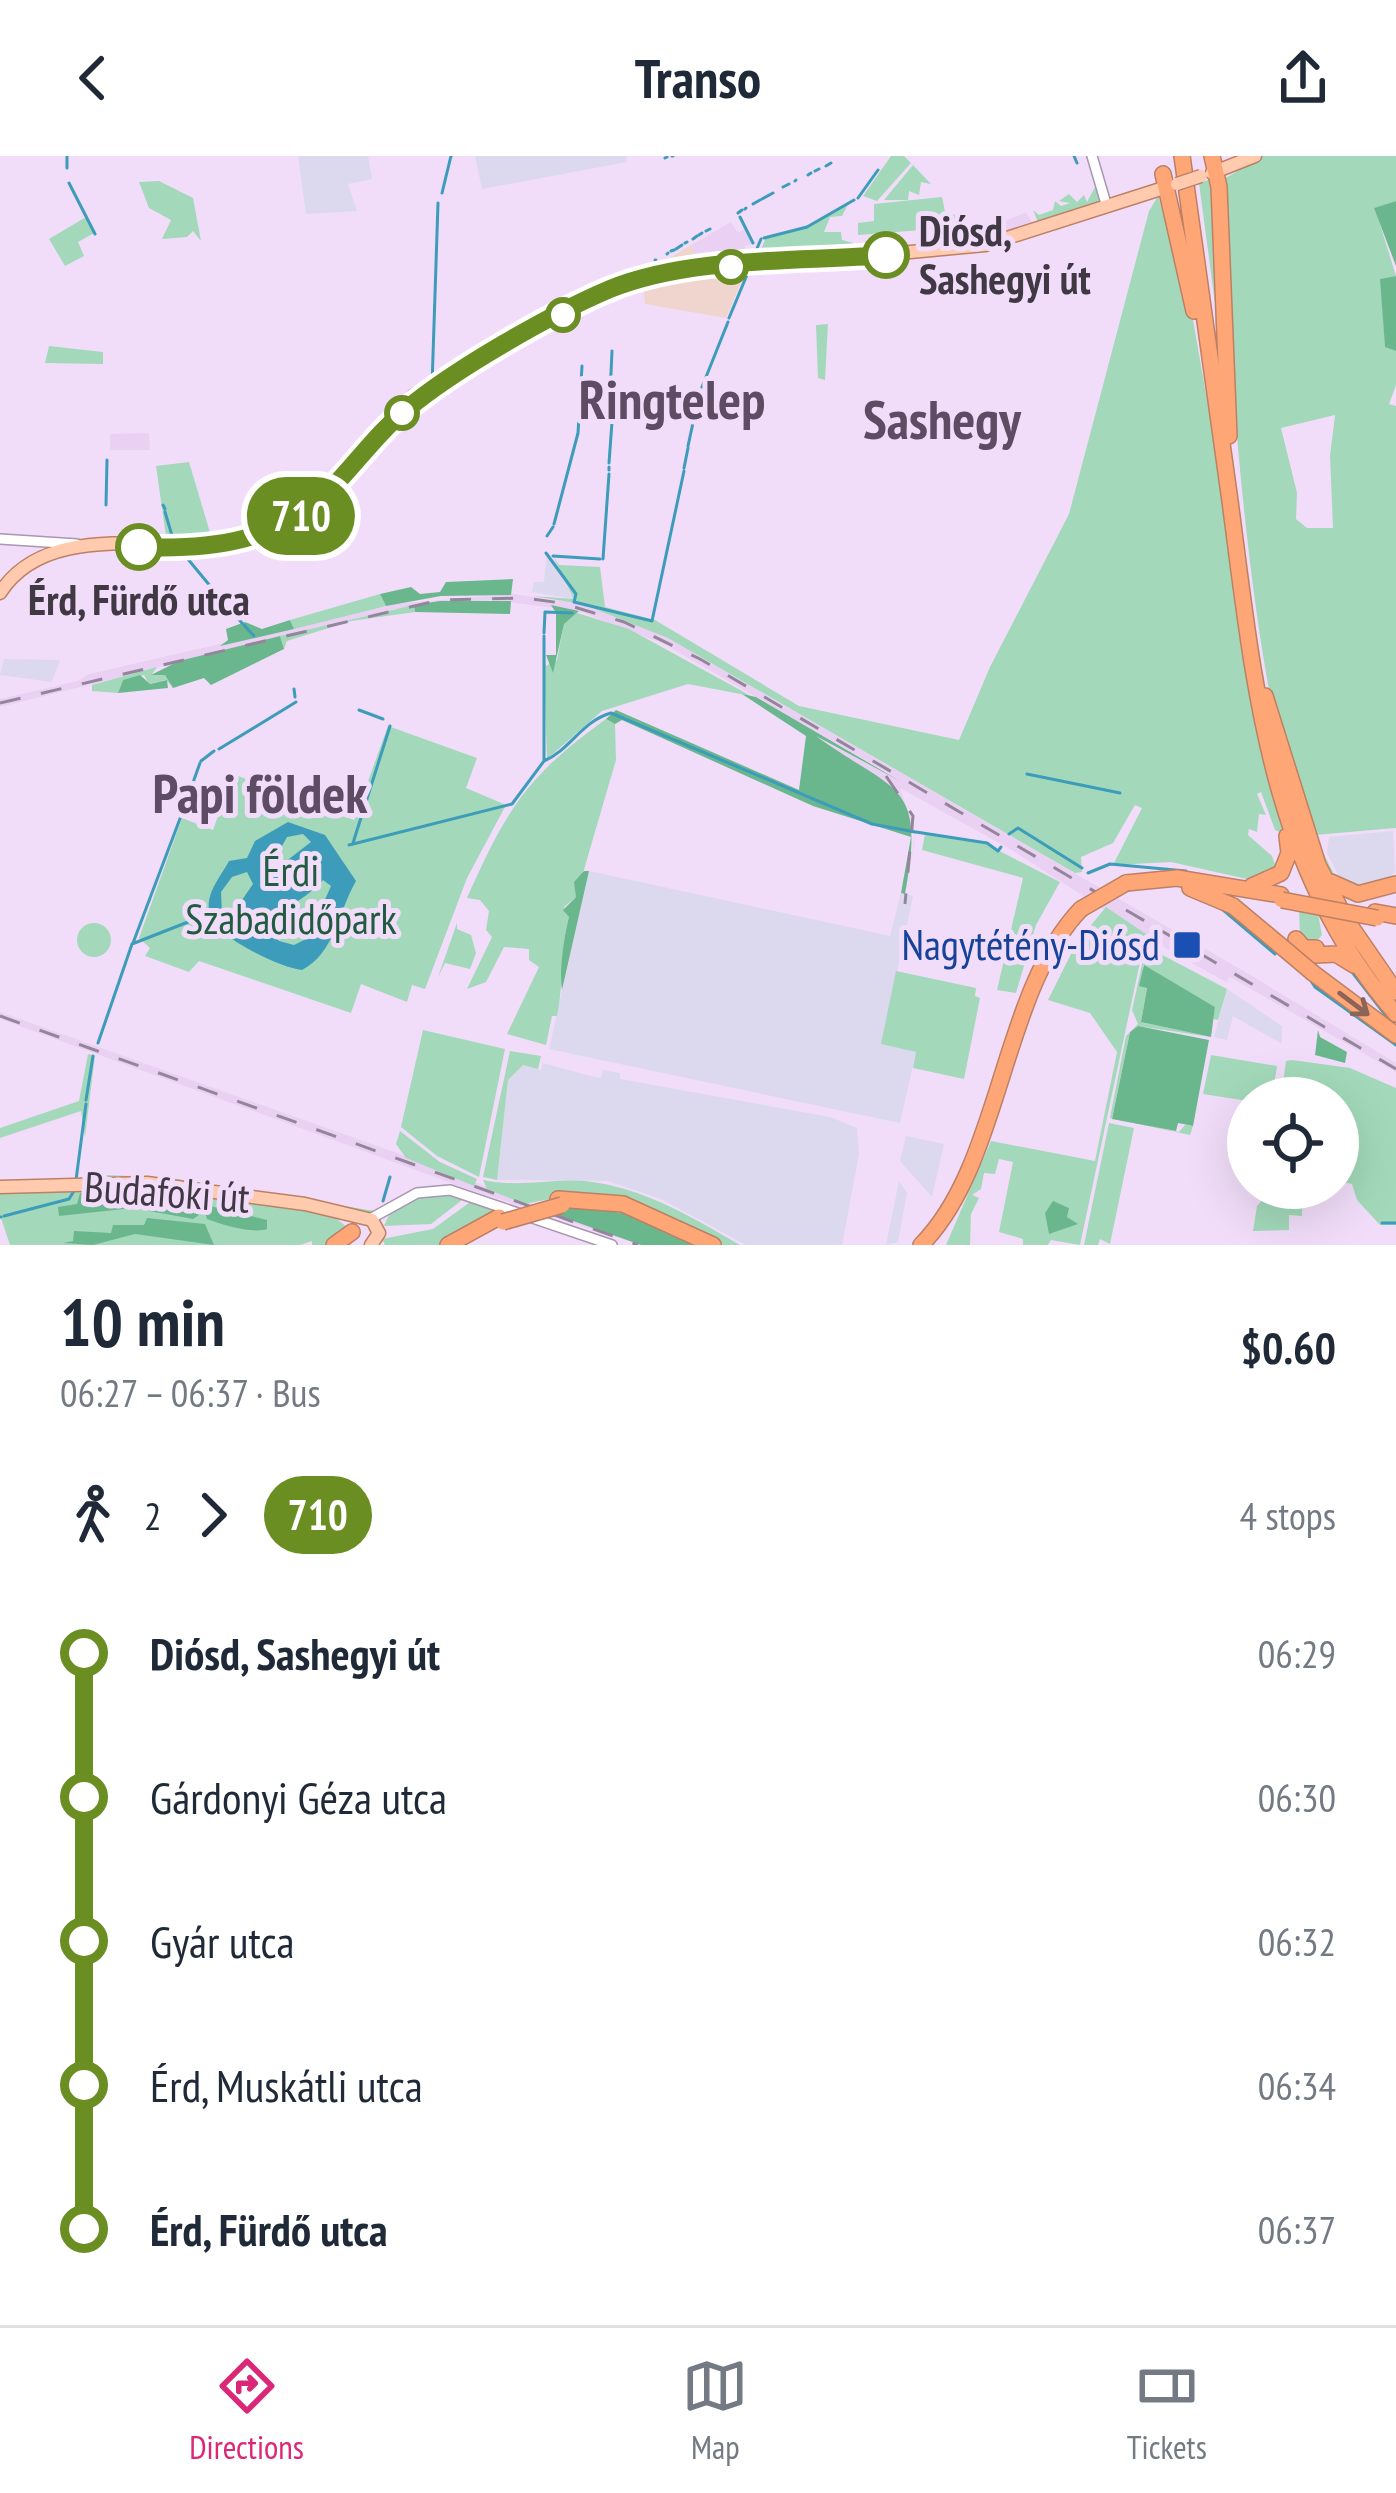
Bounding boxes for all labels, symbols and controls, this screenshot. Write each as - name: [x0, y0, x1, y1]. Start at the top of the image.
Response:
- text: Transo: [635, 43, 761, 113]
- icon: back: [60, 45, 126, 111]
- icon: share: [1270, 45, 1336, 111]
- place label: Diósd, Sashegyi út: [919, 203, 1091, 306]
- marker: Diósd, Sashegyi út: [864, 233, 908, 277]
- unlabelled marker: [715, 251, 747, 283]
- unlabelled marker: [547, 299, 579, 331]
- district label: Ringtelep: [579, 364, 765, 434]
- district label: Sashegy: [863, 384, 1022, 454]
- unlabelled marker: [386, 397, 418, 429]
- line badge: 710: [232, 477, 370, 555]
- text: 710: [271, 488, 331, 543]
- marker: Érd, Fürdő utca: [117, 525, 161, 569]
- place label: Érd, Fürdő utca: [28, 572, 250, 627]
- district label: Papi földek: [152, 758, 368, 828]
- park label: Érdi Szabadidőpark: [185, 843, 397, 946]
- place label: Nagytétény-Diósd: [901, 917, 1160, 972]
- marker: Nagytétény-Diósd: [1171, 929, 1203, 961]
- one-way arrow: [1337, 991, 1370, 1017]
- map controls: [1227, 1077, 1359, 1209]
- button: locate: [1227, 1077, 1359, 1209]
- street label: Budafoki út: [82, 1158, 252, 1225]
- text: 10 min: [60, 1279, 225, 1364]
- text: $0.60: [1240, 1318, 1336, 1376]
- text: 06:27 – 06:37 · Bus: [60, 1367, 321, 1418]
- icon: walk: [60, 1482, 126, 1548]
- icon: forward: [180, 1482, 246, 1548]
- text: 710: [288, 1487, 348, 1542]
- text: 2: [144, 1490, 162, 1541]
- text: 4 stops: [1240, 1490, 1336, 1541]
- text: Diósd, Sashegyi út: [150, 1624, 440, 1682]
- text: 06:29: [1258, 1628, 1336, 1679]
- text: Gárdonyi Géza utca: [150, 1768, 447, 1826]
- text: 06:30: [1258, 1772, 1336, 1823]
- text: Gyár utca: [150, 1912, 295, 1970]
- text: 06:32: [1258, 1916, 1336, 1967]
- text: Érd, Muskátli utca: [150, 2056, 423, 2114]
- text: 06:34: [1258, 2060, 1336, 2111]
- text: Érd, Fürdő utca: [150, 2200, 388, 2258]
- text: 06:37: [1258, 2204, 1336, 2255]
- tab: Directions: [189, 2353, 304, 2468]
- tab: Map: [682, 2353, 748, 2468]
- tab: Tickets: [1127, 2353, 1207, 2468]

